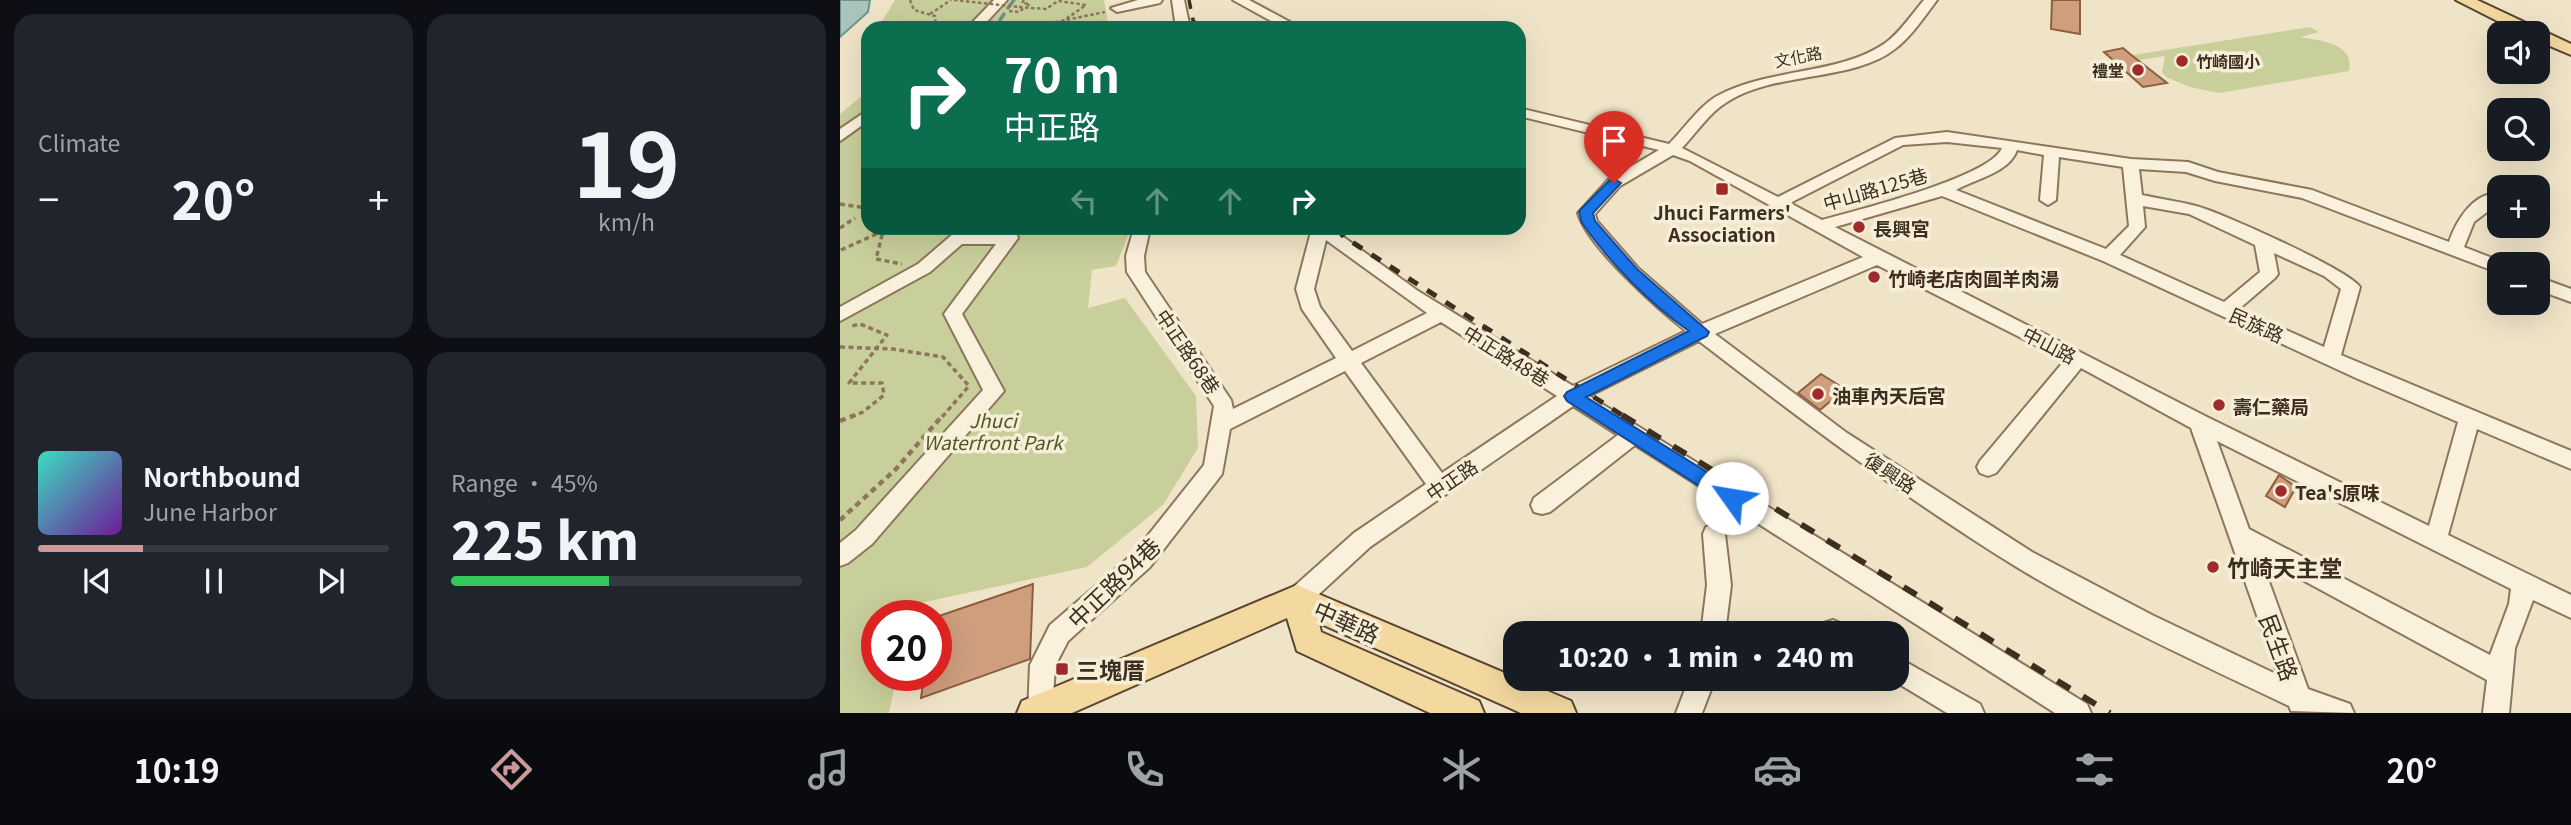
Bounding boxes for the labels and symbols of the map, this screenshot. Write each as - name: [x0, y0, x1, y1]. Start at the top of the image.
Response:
- street label: 文化路: [1772, 40, 1824, 72]
- place label: 竹崎國小: [2196, 49, 2260, 73]
- marker: 竹崎國小: [2174, 53, 2190, 69]
- place label: 禮堂: [2092, 58, 2124, 82]
- marker: 禮堂: [2130, 62, 2146, 78]
- pin: [1584, 111, 1644, 183]
- street label: 中山路125巷: [1820, 160, 1930, 216]
- marker: Jhuci Farmers' Association: [1714, 181, 1730, 197]
- place label: Jhuci Farmers' Association: [1653, 198, 1791, 247]
- place label: 長興宮: [1873, 214, 1930, 241]
- marker: 長興宮: [1851, 219, 1867, 235]
- place label: 竹崎老店肉圓羊肉湯: [1888, 264, 2059, 291]
- marker: 竹崎老店肉圓羊肉湯: [1866, 269, 1882, 285]
- street label: 民族路: [2225, 300, 2289, 348]
- street label: 中正路68巷: [1151, 303, 1227, 399]
- street label: 中正路48巷: [1459, 318, 1555, 392]
- street label: 中山路: [2018, 319, 2082, 369]
- place label: 油車內天后宮: [1832, 381, 1946, 408]
- marker: 油車內天后宮: [1810, 386, 1826, 402]
- place label: 壽仁藥局: [2233, 392, 2309, 419]
- marker: 壽仁藥局: [2211, 397, 2227, 413]
- park label: Jhuci Waterfront Park: [924, 406, 1065, 455]
- street label: 復興路: [1860, 445, 1922, 499]
- street label: 中正路: [1420, 452, 1482, 506]
- position arrow: [1695, 461, 1769, 535]
- place label: Tea's原味: [2295, 478, 2380, 505]
- marker: Tea's原味: [2273, 483, 2289, 499]
- street label: 中正路94巷: [1059, 529, 1167, 635]
- place label: 竹崎天主堂: [2227, 550, 2342, 584]
- marker: 竹崎天主堂: [2205, 559, 2221, 575]
- street label: 中華路: [1309, 591, 1385, 651]
- speed limit sign: 20: [861, 600, 952, 691]
- street label: 民生路: [2252, 609, 2308, 685]
- place label: 三塊厝: [1076, 652, 1145, 686]
- marker: 三塊厝: [1054, 661, 1070, 677]

